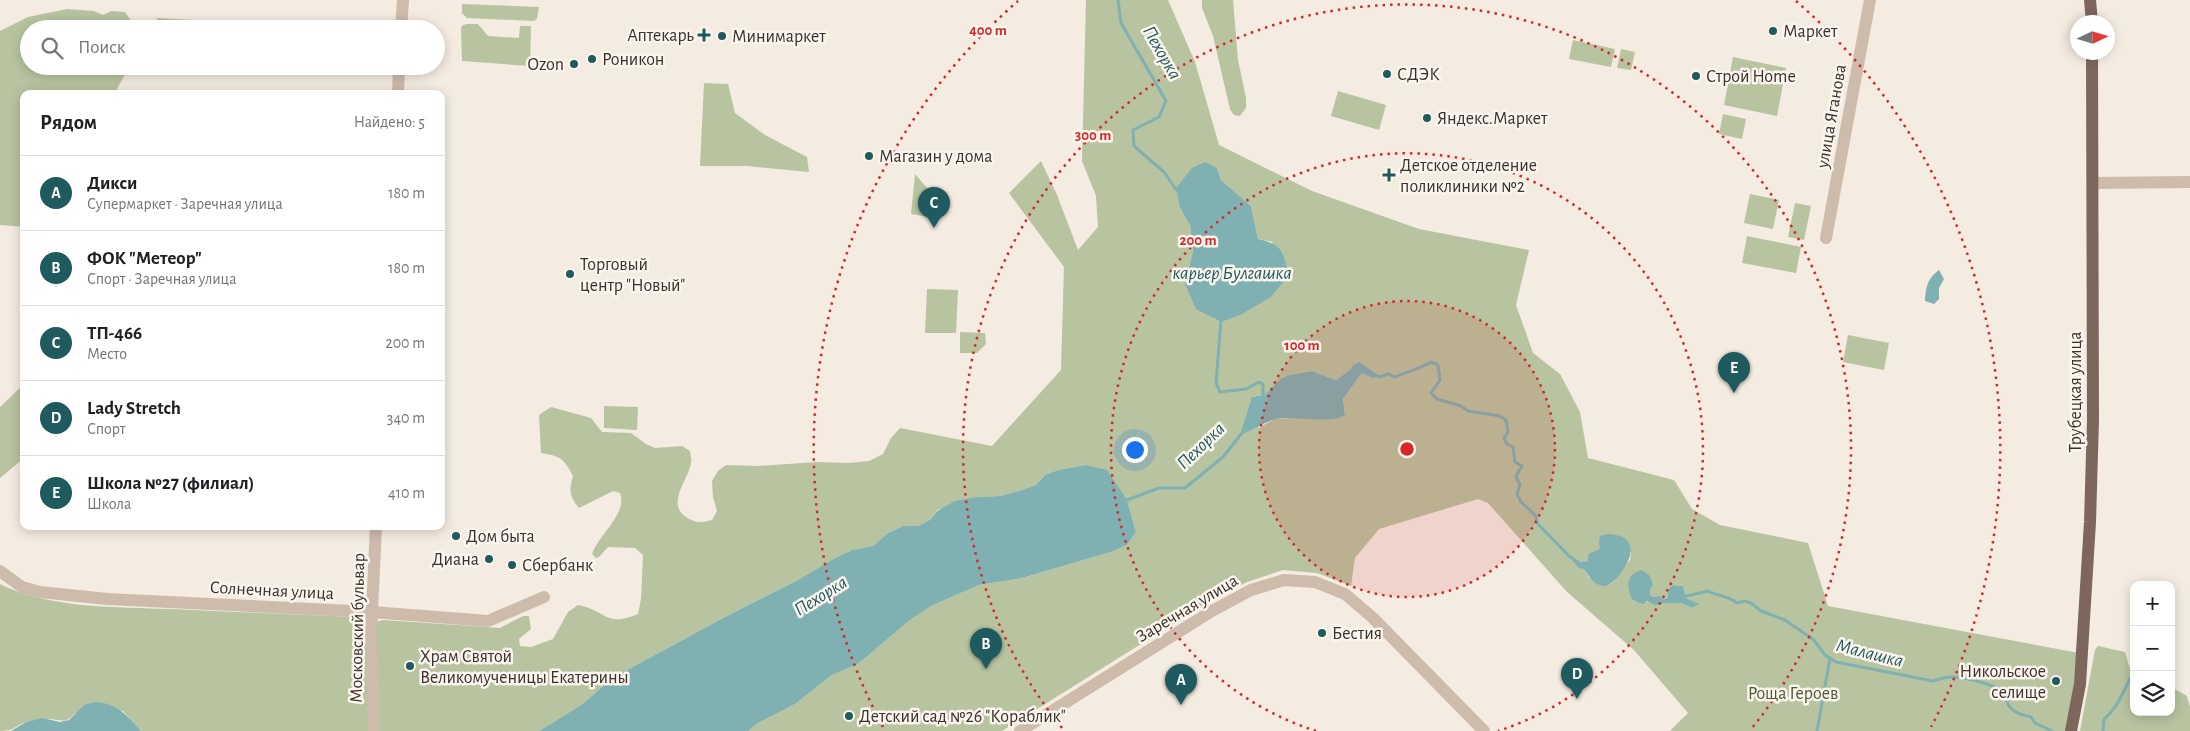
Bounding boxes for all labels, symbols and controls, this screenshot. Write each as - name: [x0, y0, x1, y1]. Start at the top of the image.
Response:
- north arrow: [2070, 15, 2115, 60]
- search box: [20, 20, 445, 75]
- text: 400 m: [969, 23, 1007, 38]
- water label: Пехорка: [1139, 23, 1184, 83]
- place label: Маркет: [1783, 23, 1838, 41]
- marker: Маркет: [1767, 25, 1779, 37]
- place label: Аптекарь: [627, 27, 694, 45]
- place label: Минимаркет: [732, 28, 826, 46]
- marker: Аптекарь: [698, 29, 710, 41]
- marker: Минимаркет: [716, 30, 728, 42]
- icon: search: [38, 34, 66, 62]
- text: Поиск: [78, 38, 125, 57]
- place label: Роникон: [602, 51, 664, 69]
- marker: Роникон: [586, 53, 598, 65]
- place label: Ozon: [527, 56, 564, 74]
- marker: Ozon: [568, 58, 580, 70]
- street label: улица Яганова: [1814, 63, 1850, 170]
- place label: СДЭК: [1397, 66, 1440, 84]
- marker: СДЭК: [1381, 68, 1393, 80]
- place label: Строй Home: [1706, 68, 1796, 86]
- marker: Строй Home: [1690, 70, 1702, 82]
- place label: Яндекс.Маркет: [1437, 110, 1548, 128]
- text: Рядом: [40, 112, 97, 133]
- marker: Яндекс.Маркет: [1421, 112, 1433, 124]
- text: Найдено: 5: [354, 114, 425, 130]
- text: 300 m: [1075, 128, 1111, 143]
- place label: Магазин у дома: [879, 148, 993, 166]
- marker: Магазин у дома: [863, 150, 875, 162]
- place label: Детское отделение поликлиники №2: [1400, 157, 1537, 196]
- marker: Детское отделение поликлиники №2: [1382, 168, 1396, 182]
- text: Дикси: [87, 174, 137, 193]
- text: A: [51, 185, 61, 201]
- text: 180 m: [388, 185, 425, 201]
- pin: C: [918, 187, 950, 228]
- text: Супермаркет · Заречная улица: [87, 196, 283, 212]
- text: 200 m: [1179, 233, 1217, 248]
- text: ФОК "Метеор": [87, 249, 202, 268]
- place label: Торговый центр "Новый": [580, 256, 685, 295]
- text: B: [51, 260, 61, 276]
- text: 180 m: [388, 260, 425, 276]
- water label: карьер Булгашка: [1172, 264, 1292, 283]
- marker: Торговый центр "Новый": [564, 268, 576, 280]
- text: Спорт · Заречная улица: [87, 271, 237, 287]
- text: ТП-466: [87, 324, 142, 343]
- street label: Трубецкая улица: [2066, 332, 2085, 452]
- text: C: [52, 335, 60, 351]
- text: 200 m: [385, 335, 425, 351]
- text: 100 m: [1284, 338, 1320, 353]
- text: Место: [87, 346, 127, 362]
- pin: E: [1718, 352, 1750, 393]
- text: Lady Stretch: [87, 399, 181, 418]
- text: D: [51, 410, 61, 426]
- text: 340 m: [387, 410, 425, 426]
- water label: Пехорка: [1174, 419, 1229, 473]
- text: Спорт: [87, 421, 126, 437]
- your location: [1122, 437, 1148, 463]
- centre of rings: [1398, 440, 1416, 458]
- text: Школа №27 (филиал): [87, 474, 254, 493]
- text: E: [52, 485, 60, 501]
- text: 410 m: [388, 485, 425, 501]
- text: Школа: [87, 496, 131, 512]
- place label: Дом быта: [466, 527, 535, 546]
- marker: Дом быта: [450, 530, 462, 542]
- place label: Диана: [432, 551, 479, 569]
- street label: Московский бульвар: [347, 553, 368, 703]
- marker: Диана: [483, 553, 495, 565]
- place label: Сбербанк: [522, 556, 594, 575]
- marker: Сбербанк: [506, 559, 518, 571]
- street label: Заречная улица: [1134, 572, 1241, 646]
- water label: Пехорка: [791, 573, 851, 620]
- street label: Солнечная улица: [209, 579, 335, 603]
- map controls: [2130, 581, 2175, 716]
- button: +: [2130, 581, 2175, 626]
- place label: Бестия: [1332, 625, 1382, 643]
- button: −: [2130, 626, 2175, 671]
- marker: Бестия: [1316, 627, 1328, 639]
- pin: B: [970, 628, 1002, 669]
- water label: Малашка: [1834, 636, 1905, 671]
- place label: Храм Святой Великомученицы Екатерины: [420, 648, 629, 687]
- pin: D: [1561, 658, 1593, 699]
- marker: Храм Святой Великомученицы Екатерины: [404, 660, 416, 672]
- place label: Никольское селище: [1960, 663, 2046, 702]
- pin: A: [1165, 664, 1197, 705]
- button: layers: [2130, 671, 2175, 716]
- marker: Никольское селище: [2050, 675, 2062, 687]
- park label: Роща Героев: [1748, 685, 1838, 703]
- place label: Детский сад №26 "Кораблик": [859, 707, 1066, 726]
- marker: Детский сад №26 "Кораблик": [843, 710, 855, 722]

